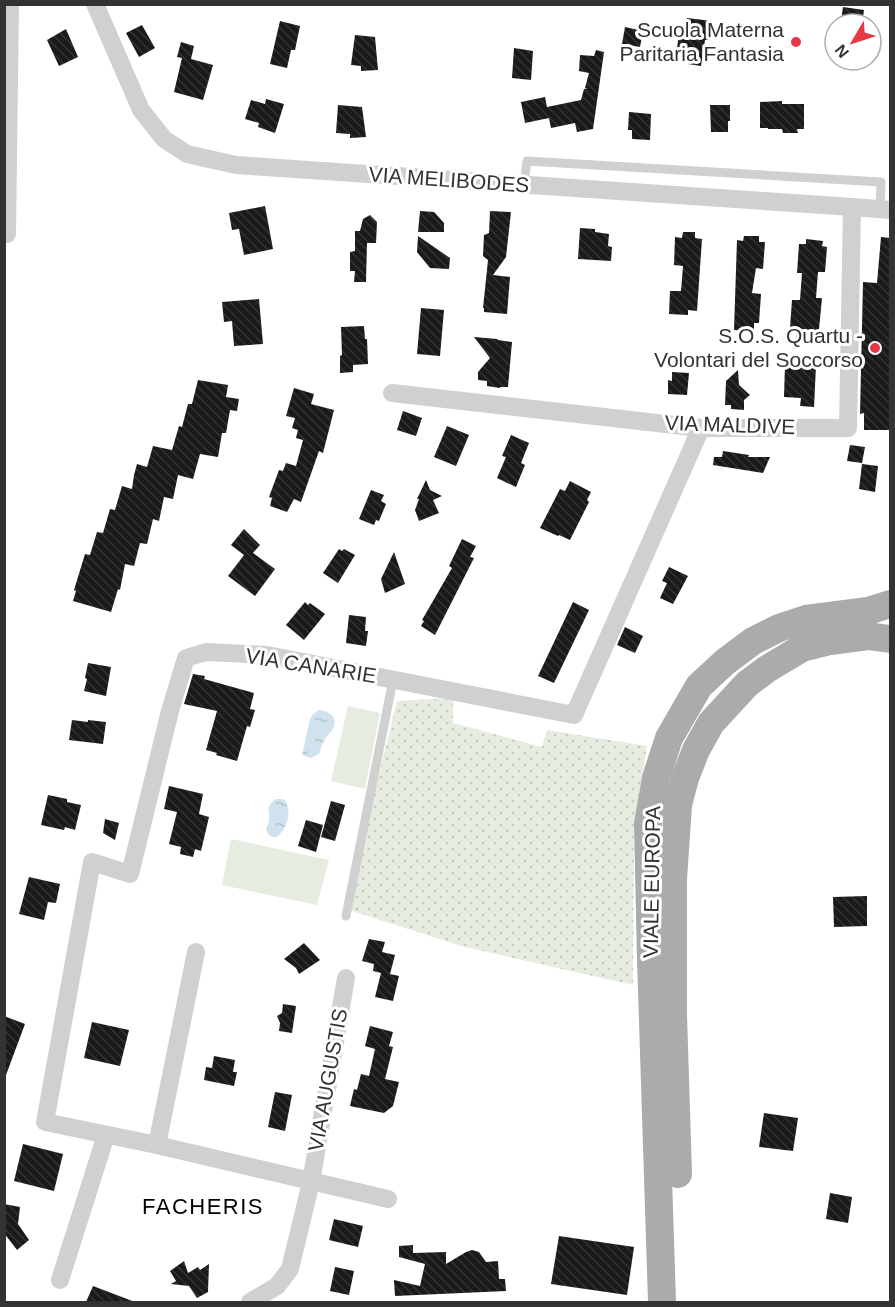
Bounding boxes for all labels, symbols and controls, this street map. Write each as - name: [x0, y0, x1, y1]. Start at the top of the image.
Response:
- north arrow: [823, 12, 883, 72]
- place label: Scuola Materna Paritaria Fantasia: [619, 18, 784, 65]
- marker: Scuola Materna Paritaria Fantasia: [789, 35, 803, 49]
- text: N: [831, 41, 852, 61]
- street label: VIA MELIBODES: [368, 162, 530, 197]
- place label: S.O.S. Quartu - Volontari del Soccorso: [654, 324, 863, 371]
- marker: S.O.S. Quartu - Volontari del Soccorso: [868, 341, 882, 355]
- street label: VIA MALDIVE: [664, 411, 796, 438]
- street label: VIA CANARIE: [244, 644, 378, 687]
- street label: VIALE EUROPA: [639, 806, 664, 958]
- street label: VIA AUGUSTIS: [304, 1007, 351, 1153]
- district label: FACHERIS: [142, 1194, 264, 1219]

